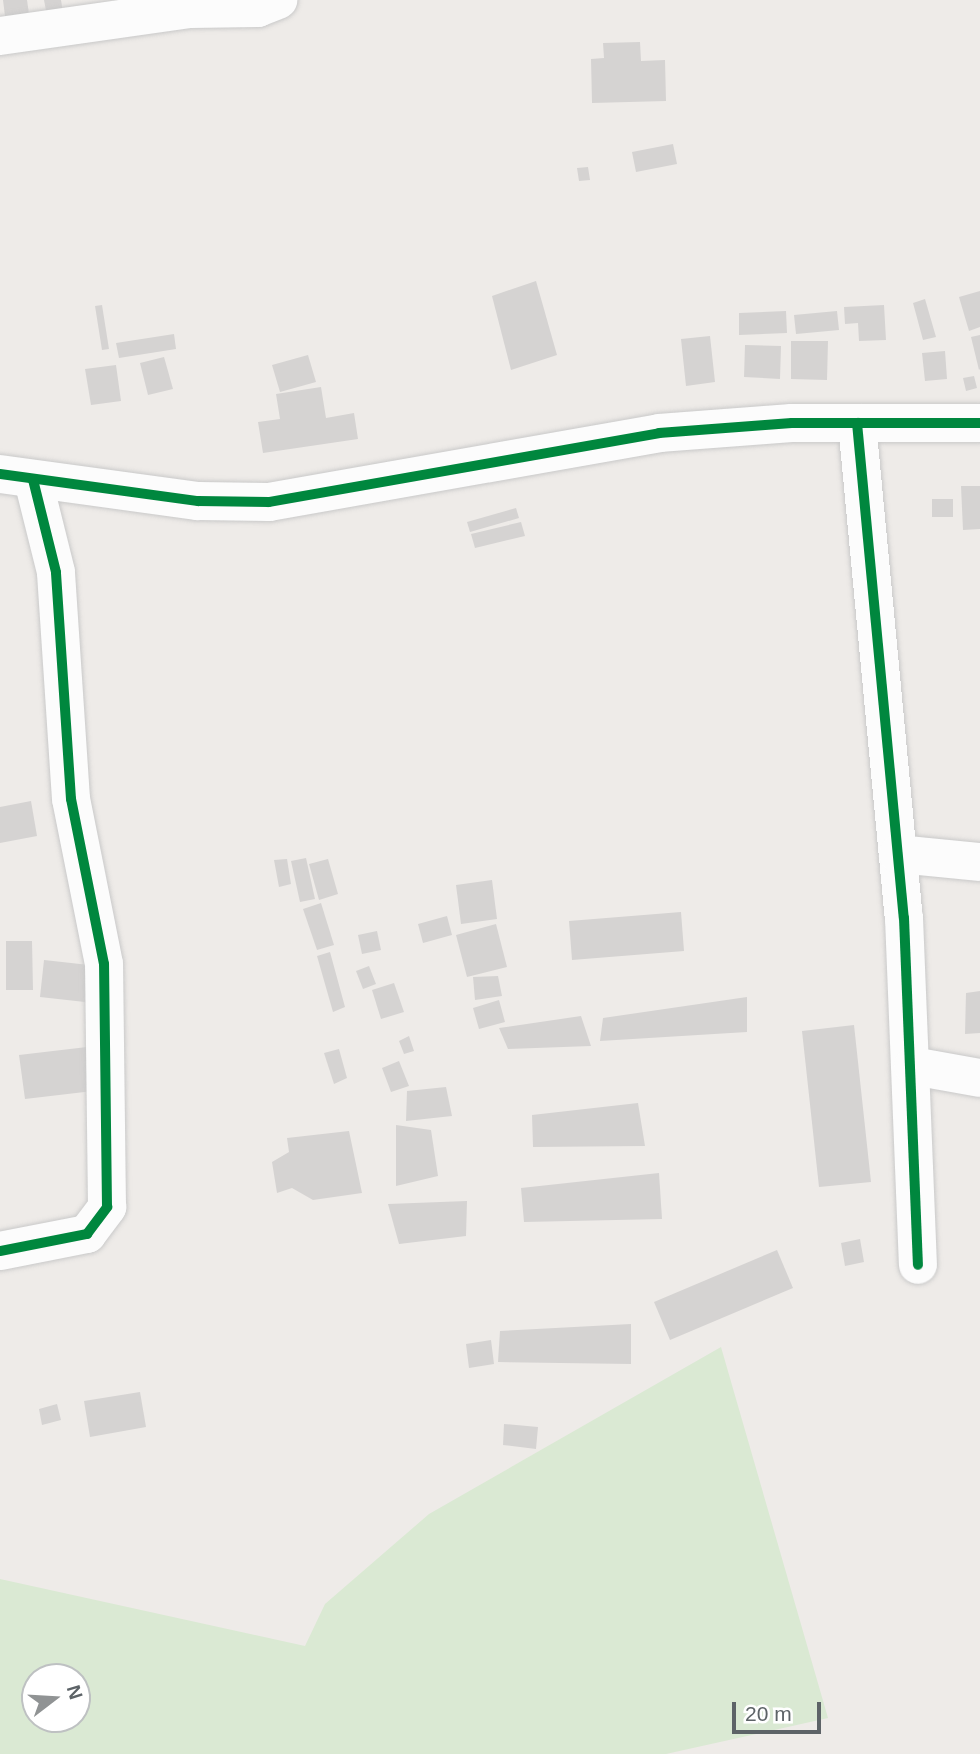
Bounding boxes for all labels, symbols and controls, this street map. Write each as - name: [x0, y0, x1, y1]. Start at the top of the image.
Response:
- north arrow: [21, 1663, 91, 1733]
- text: N: [63, 1683, 87, 1702]
- scale bar: [735, 1688, 824, 1732]
- text: 20 m: [745, 1702, 792, 1725]

